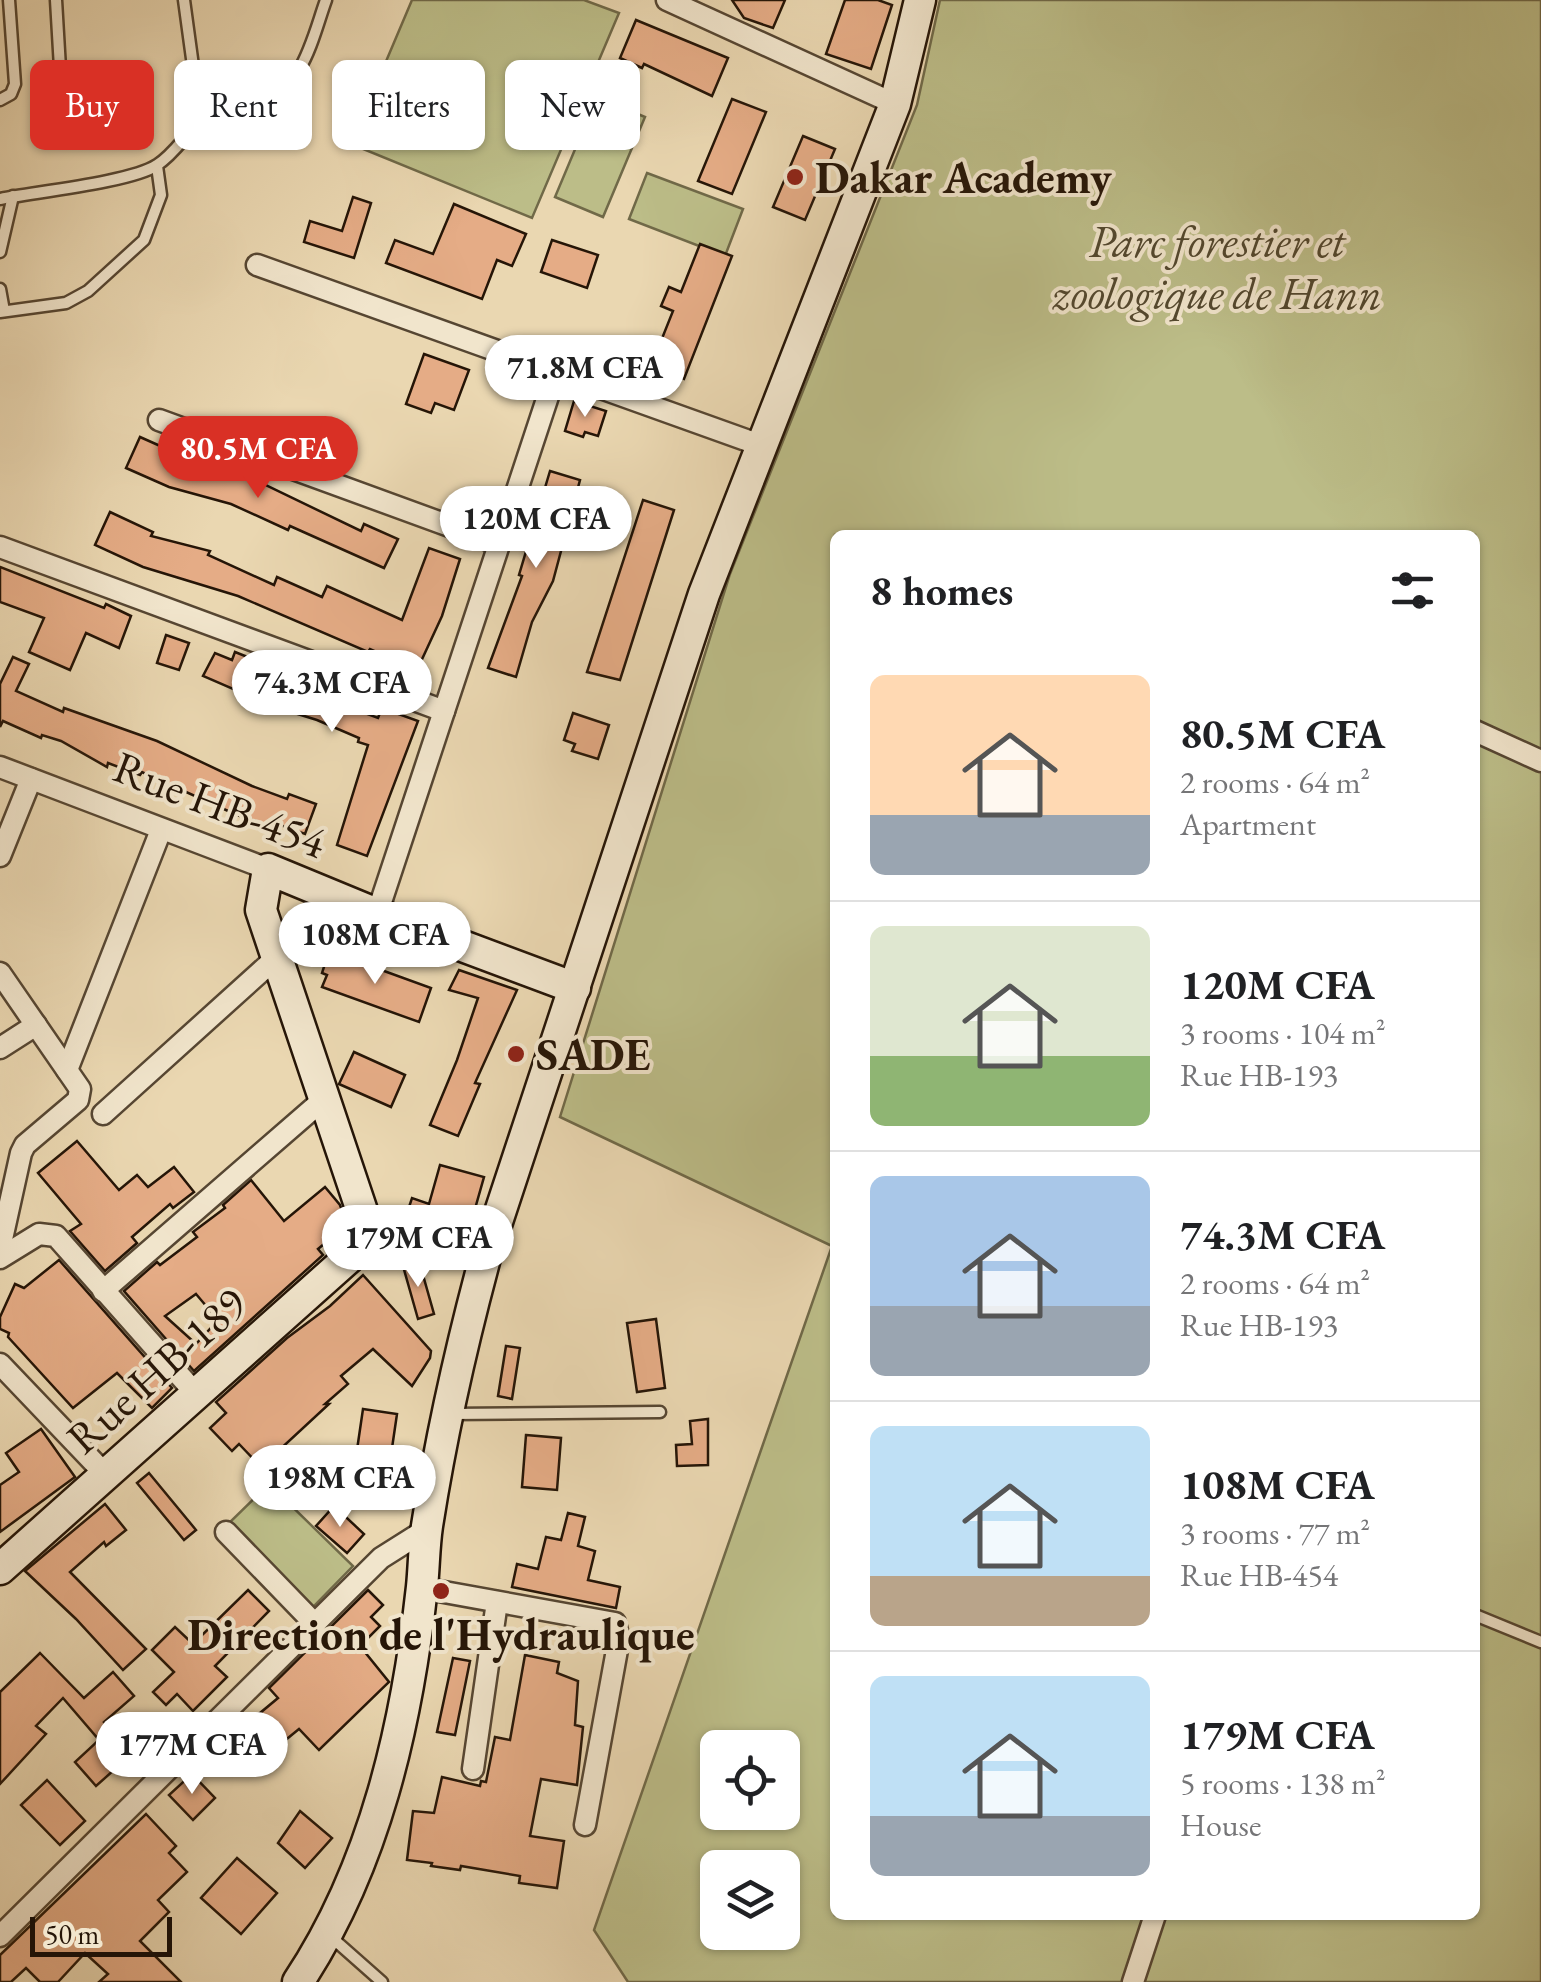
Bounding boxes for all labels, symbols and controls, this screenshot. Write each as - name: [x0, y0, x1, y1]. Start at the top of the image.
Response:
- chip: Buy: [30, 60, 154, 150]
- chip: Rent: [174, 60, 312, 150]
- chip: Filters: [332, 60, 485, 150]
- chip: New: [505, 60, 640, 150]
- place label: Dakar Academy: [815, 148, 1112, 206]
- marker: Dakar Academy: [784, 166, 806, 188]
- park label: Parc forestier et zoologique de Hann: [1052, 212, 1382, 322]
- pin: 71.8M CFA: [471, 335, 699, 420]
- text: 71.8M CFA: [507, 346, 663, 388]
- pin: 80.5M CFA: [144, 416, 372, 501]
- text: 80.5M CFA: [180, 427, 336, 469]
- pin: 120M CFA: [433, 486, 639, 571]
- text: 120M CFA: [462, 497, 610, 539]
- text: 8 homes: [870, 563, 1013, 618]
- icon: filters: [1385, 563, 1440, 618]
- pin: 74.3M CFA: [218, 650, 446, 735]
- text: 74.3M CFA: [254, 661, 410, 703]
- text: 80.5M CFA: [1180, 706, 1385, 761]
- icon: home: [950, 715, 1070, 835]
- street label: Rue HB-454: [106, 737, 335, 871]
- text: 2 rooms · 64 m²: [1180, 761, 1370, 803]
- text: Apartment: [1180, 803, 1316, 845]
- pin: 108M CFA: [272, 902, 478, 987]
- text: 108M CFA: [301, 913, 449, 955]
- text: 120M CFA: [1180, 957, 1375, 1012]
- icon: home: [950, 966, 1070, 1086]
- text: 3 rooms · 104 m²: [1180, 1012, 1386, 1054]
- place label: SADE: [536, 1025, 651, 1083]
- marker: SADE: [505, 1043, 527, 1065]
- text: Rue HB-193: [1180, 1054, 1338, 1096]
- pin: 179M CFA: [315, 1205, 521, 1290]
- text: 74.3M CFA: [1180, 1207, 1385, 1262]
- text: 179M CFA: [344, 1216, 492, 1258]
- icon: home: [950, 1216, 1070, 1336]
- text: 2 rooms · 64 m²: [1180, 1262, 1370, 1304]
- street label: Rue HB-189: [54, 1274, 258, 1466]
- text: Rue HB-193: [1180, 1304, 1338, 1346]
- pin: 198M CFA: [237, 1445, 443, 1530]
- text: 198M CFA: [266, 1456, 414, 1498]
- text: 108M CFA: [1180, 1457, 1375, 1512]
- icon: home: [950, 1466, 1070, 1586]
- text: 3 rooms · 77 m²: [1180, 1512, 1370, 1554]
- text: Rue HB-454: [1180, 1554, 1338, 1596]
- marker: Direction de l'Hydraulique: [430, 1580, 452, 1602]
- place label: Direction de l'Hydraulique: [187, 1605, 695, 1663]
- text: 179M CFA: [1180, 1707, 1375, 1762]
- pin: 177M CFA: [89, 1712, 295, 1797]
- icon: home: [950, 1716, 1070, 1836]
- text: 177M CFA: [118, 1723, 266, 1765]
- map controls: [700, 1730, 800, 1950]
- button: locate: [700, 1730, 800, 1830]
- text: 5 rooms · 138 m²: [1180, 1762, 1386, 1804]
- text: House: [1180, 1804, 1261, 1846]
- button: layers: [700, 1850, 800, 1950]
- scale bar: [30, 1912, 172, 1956]
- text: 50 m: [45, 1916, 99, 1952]

